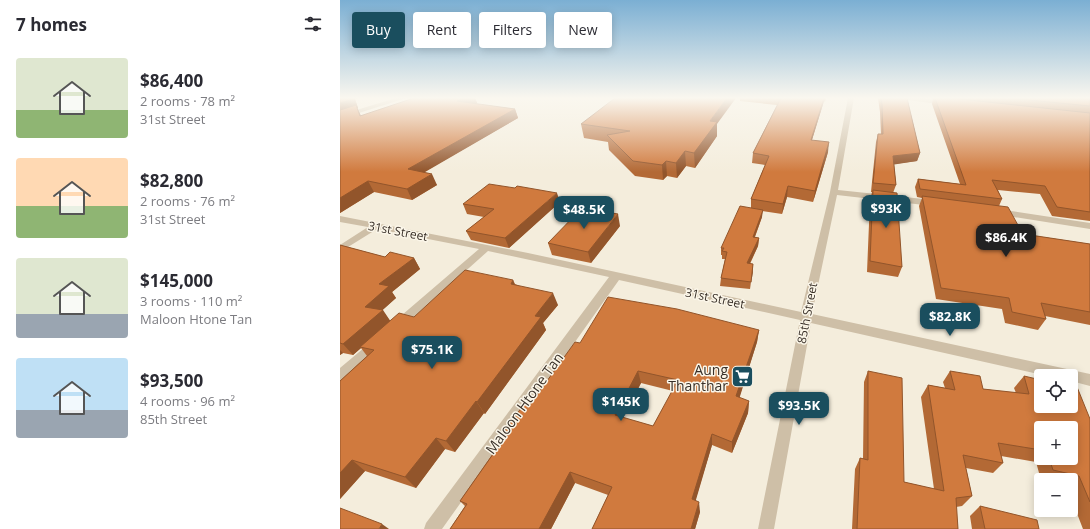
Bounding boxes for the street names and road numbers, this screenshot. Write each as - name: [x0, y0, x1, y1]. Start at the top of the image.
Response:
- street label: 31st Street: [367, 217, 429, 245]
- street label: 85th Street: [793, 281, 821, 345]
- street label: 31st Street: [684, 283, 746, 313]
- street label: Maloon Htone Tan: [481, 349, 567, 457]

